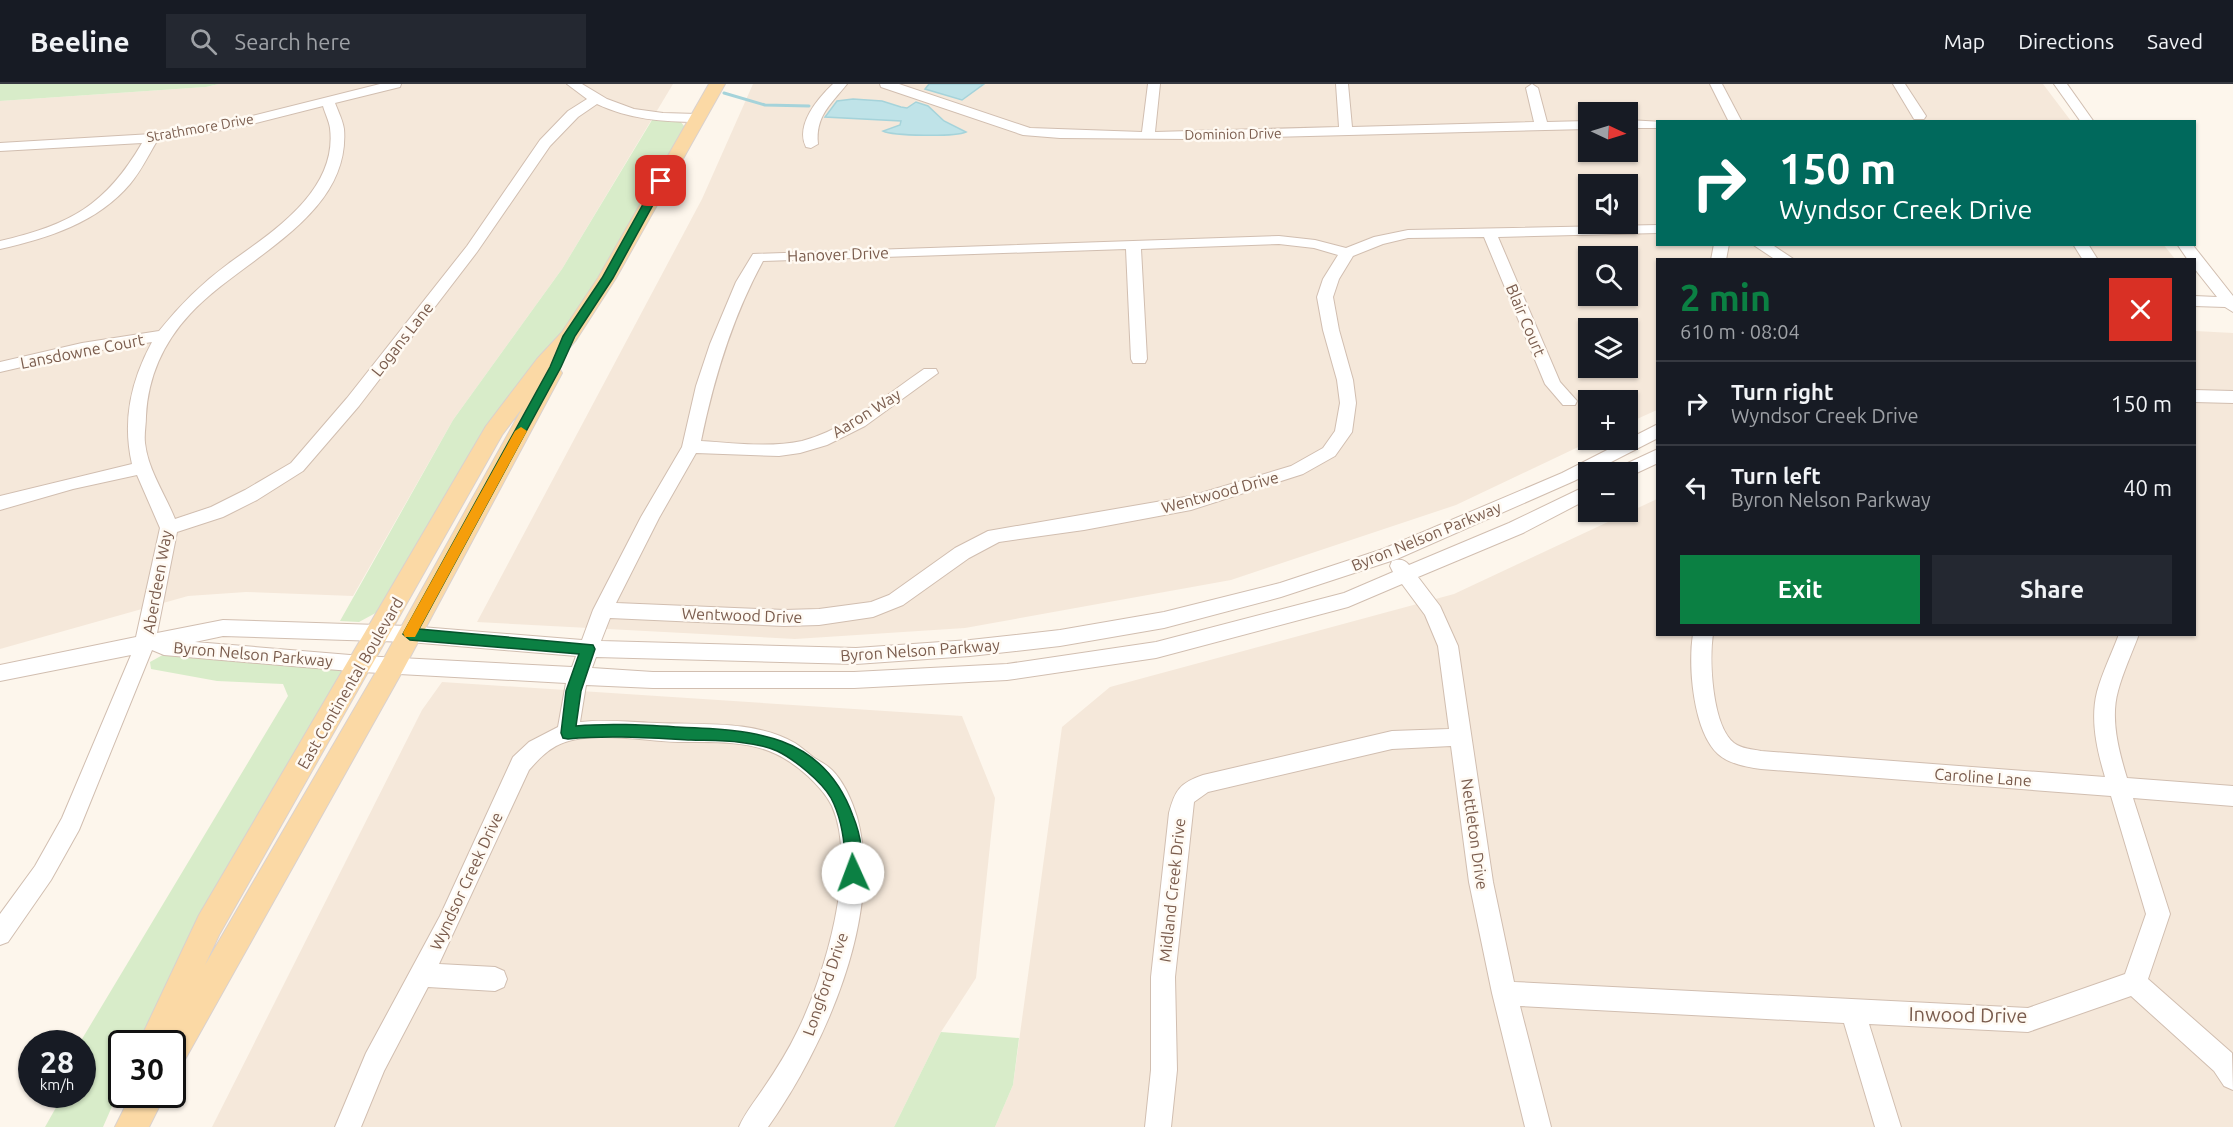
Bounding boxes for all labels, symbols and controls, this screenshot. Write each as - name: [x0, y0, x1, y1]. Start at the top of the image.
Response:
- search box: [166, 14, 586, 68]
- icon: search: [187, 25, 220, 58]
- text: Beeline: [30, 26, 130, 57]
- text: Search here: [235, 29, 351, 54]
- text: Map: [1944, 29, 1985, 53]
- text: Directions: [2018, 29, 2114, 53]
- text: Saved: [2147, 29, 2203, 53]
- north arrow: [1578, 102, 1638, 162]
- map controls: [1578, 102, 1638, 522]
- street label: Strathmore Drive: [145, 111, 255, 145]
- street label: Dominion Drive: [1184, 125, 1282, 143]
- icon: right: [1680, 144, 1758, 222]
- text: 150 m: [1779, 145, 1896, 192]
- pin: [635, 155, 686, 206]
- icon: arrive: [644, 164, 677, 197]
- button: sound: [1578, 174, 1638, 234]
- text: Wyndsor Creek Drive: [1779, 194, 2032, 224]
- street label: Hanover Drive: [787, 243, 889, 265]
- button: search: [1578, 246, 1638, 306]
- text: 2 min: [1680, 277, 1771, 318]
- button: close: [2109, 278, 2172, 341]
- street label: Blair Court: [1503, 281, 1550, 360]
- street label: Logans Lane: [368, 298, 436, 380]
- button: layers: [1578, 318, 1638, 378]
- text: 610 m · 08:04: [1680, 320, 1800, 343]
- street label: Lansdowne Court: [19, 330, 146, 372]
- text: Turn right: [1731, 379, 1833, 404]
- street label: Aaron Way: [828, 385, 904, 441]
- icon: right: [1680, 387, 1713, 420]
- button: +: [1578, 390, 1638, 450]
- text: 150 m: [2111, 391, 2172, 416]
- text: Wyndsor Creek Drive: [1731, 404, 1919, 427]
- button: −: [1578, 462, 1638, 522]
- text: Turn left: [1731, 463, 1821, 488]
- street label: Wentwood Drive: [1159, 468, 1281, 516]
- icon: left: [1680, 471, 1713, 504]
- text: 40 m: [2123, 475, 2172, 500]
- text: Byron Nelson Parkway: [1731, 488, 1931, 511]
- street label: Byron Nelson Parkway: [1349, 498, 1504, 574]
- street label: Aberdeen Way: [139, 529, 175, 635]
- button: Exit: [1680, 555, 1920, 624]
- button: Share: [1932, 555, 2172, 624]
- street label: East Continental Boulevard: [293, 594, 407, 772]
- street label: Wentwood Drive: [681, 604, 803, 626]
- street label: Byron Nelson Parkway: [840, 635, 1001, 665]
- street label: Byron Nelson Parkway: [173, 638, 334, 670]
- street label: Caroline Lane: [1934, 765, 2032, 789]
- street label: Nettleton Drive: [1458, 777, 1492, 891]
- street label: Wyndsor Creek Drive: [426, 809, 506, 953]
- street label: Midland Creek Drive: [1155, 817, 1189, 963]
- position arrow: [821, 841, 885, 905]
- street label: Longford Drive: [799, 930, 851, 1038]
- street label: Inwood Drive: [1908, 1002, 2028, 1027]
- speed limit sign: 30: [108, 1030, 186, 1108]
- text: 28: [40, 1045, 74, 1079]
- text: km/h: [40, 1076, 74, 1093]

